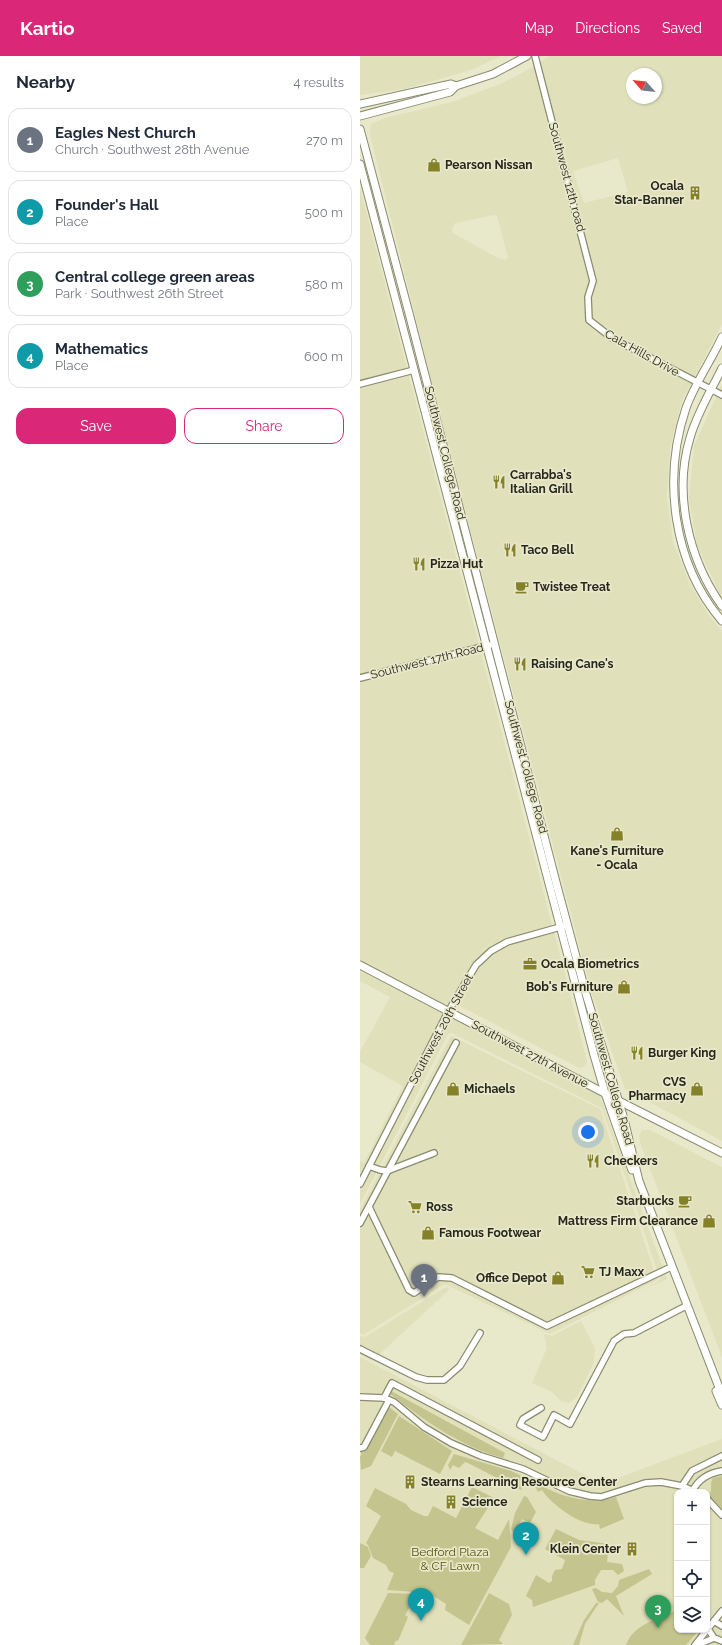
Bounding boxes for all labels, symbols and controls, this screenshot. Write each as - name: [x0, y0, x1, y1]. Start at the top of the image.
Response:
- text: Kartio: [20, 17, 75, 39]
- text: Map: [525, 20, 553, 36]
- text: Directions: [575, 20, 640, 36]
- text: Saved: [662, 20, 702, 36]
- north arrow: [626, 68, 662, 104]
- text: Nearby: [16, 72, 75, 92]
- text: 4 results: [293, 75, 344, 90]
- street label: Southwest 12th road: [546, 121, 588, 233]
- text: Eagles Nest Church: [55, 124, 196, 142]
- text: 1: [27, 133, 33, 148]
- text: 270 m: [306, 133, 343, 148]
- text: Church · Southwest 28th Avenue: [55, 142, 249, 157]
- shop icon: Pearson Nissan: [426, 157, 442, 173]
- place label: Pearson Nissan: [445, 158, 533, 172]
- place label: Ocala Star-Banner: [614, 179, 684, 207]
- building icon: Ocala Star-Banner: [687, 185, 703, 201]
- text: Founder's Hall: [55, 196, 159, 214]
- text: 2: [26, 205, 34, 220]
- text: 500 m: [305, 205, 343, 220]
- text: Place: [55, 214, 88, 229]
- text: Central college green areas: [55, 268, 255, 286]
- text: 3: [26, 277, 34, 292]
- text: 580 m: [305, 277, 343, 292]
- text: Park · Southwest 26th Street: [55, 286, 224, 301]
- street label: Cala Hills Drive: [602, 327, 682, 379]
- text: Mathematics: [55, 340, 148, 358]
- text: 4: [26, 349, 34, 364]
- text: 600 m: [304, 349, 343, 364]
- text: Place: [55, 358, 88, 373]
- street label: Southwest College Road: [422, 385, 468, 521]
- button: Save: [16, 408, 176, 444]
- button: Share: [184, 408, 344, 444]
- place label: Carrabba's Italian Grill: [510, 468, 573, 496]
- restaurant icon: Carrabba's Italian Grill: [491, 474, 507, 490]
- restaurant icon: Taco Bell: [502, 542, 518, 558]
- place label: Taco Bell: [521, 543, 574, 557]
- restaurant icon: Pizza Hut: [411, 556, 427, 572]
- place label: Pizza Hut: [430, 557, 483, 571]
- cafe icon: Twistee Treat: [514, 579, 530, 595]
- place label: Twistee Treat: [533, 580, 611, 594]
- street label: Southwest 17th Road: [369, 640, 485, 682]
- restaurant icon: Raising Cane's: [512, 656, 528, 672]
- place label: Raising Cane's: [531, 657, 614, 671]
- street label: Southwest College Road: [501, 699, 551, 835]
- shop icon: Kane's Furniture - Ocala: [609, 826, 625, 842]
- place label: Kane's Furniture - Ocala: [570, 844, 664, 872]
- office icon: Ocala Biometrics: [522, 956, 538, 972]
- place label: Ocala Biometrics: [541, 957, 639, 971]
- street label: Southwest 20th Street: [406, 971, 476, 1087]
- shop icon: Bob's Furniture: [616, 979, 632, 995]
- place label: Bob's Furniture: [526, 980, 613, 994]
- street label: Southwest College Road: [585, 1011, 637, 1147]
- street label: Southwest 27th Avenue: [469, 1017, 591, 1091]
- restaurant icon: Burger King: [629, 1045, 645, 1061]
- place label: Burger King: [648, 1046, 716, 1060]
- place label: CVS Pharmacy: [628, 1075, 686, 1103]
- shop icon: Michaels: [445, 1081, 461, 1097]
- shop icon: CVS Pharmacy: [689, 1081, 705, 1097]
- place label: Michaels: [464, 1082, 515, 1096]
- your location: [578, 1122, 598, 1142]
- restaurant icon: Checkers: [585, 1153, 601, 1169]
- place label: Checkers: [604, 1154, 658, 1168]
- cafe icon: Starbucks: [677, 1193, 693, 1209]
- place label: Starbucks: [616, 1194, 674, 1208]
- supermarket icon: Ross: [407, 1199, 423, 1215]
- place label: Ross: [426, 1200, 453, 1214]
- shop icon: Mattress Firm Clearance: [701, 1213, 717, 1229]
- place label: Mattress Firm Clearance: [558, 1214, 698, 1228]
- shop icon: Famous Footwear: [420, 1225, 436, 1241]
- place label: Famous Footwear: [439, 1226, 541, 1240]
- pin: 1: [411, 1264, 437, 1297]
- supermarket icon: TJ Maxx: [580, 1264, 596, 1280]
- place label: TJ Maxx: [599, 1265, 645, 1279]
- shop icon: Office Depot: [550, 1270, 566, 1286]
- place label: Office Depot: [476, 1271, 547, 1285]
- building icon: Stearns Learning Resource Center: [402, 1474, 418, 1490]
- place label: Stearns Learning Resource Center: [421, 1475, 617, 1489]
- map controls: [674, 1489, 710, 1633]
- button: +: [674, 1489, 710, 1525]
- building icon: Science: [443, 1494, 459, 1510]
- place label: Science: [462, 1495, 508, 1509]
- pin: 2: [513, 1522, 539, 1555]
- button: −: [674, 1525, 710, 1561]
- building icon: Klein Center: [624, 1541, 640, 1557]
- place label: Klein Center: [550, 1542, 621, 1556]
- park label: Bedford Plaza & CF Lawn: [411, 1545, 489, 1573]
- button: locate: [674, 1561, 710, 1597]
- pin: 4: [408, 1588, 434, 1621]
- pin: 3: [645, 1595, 671, 1628]
- button: layers: [674, 1597, 710, 1633]

